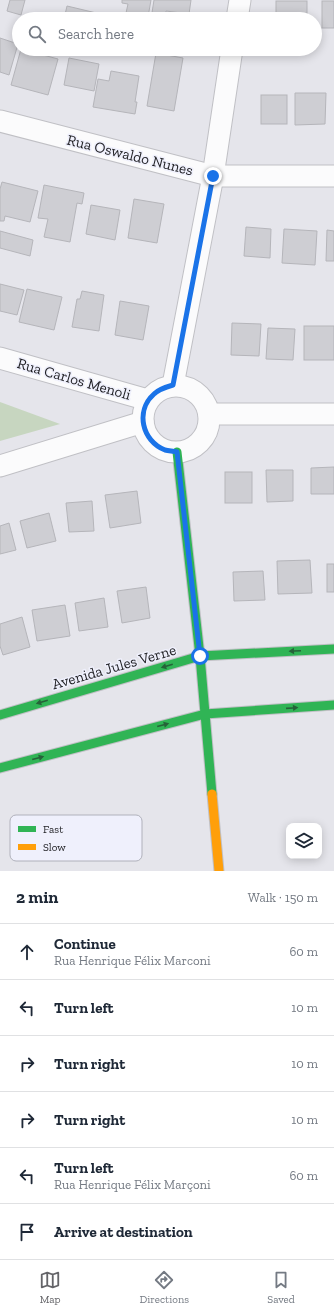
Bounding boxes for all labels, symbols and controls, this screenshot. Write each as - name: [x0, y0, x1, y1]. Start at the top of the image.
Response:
- search box: [12, 12, 322, 56]
- icon: search: [26, 23, 48, 45]
- text: Search here: [58, 25, 134, 43]
- street label: Rua Oswaldo Nunes: [65, 131, 195, 179]
- route end: [204, 167, 222, 185]
- street label: Rua Carlos Menoli: [15, 354, 133, 404]
- street label: Avenida Jules Verne: [50, 641, 178, 693]
- route start: [191, 647, 209, 665]
- one-way arrow: [289, 647, 301, 654]
- one-way arrow: [160, 663, 172, 669]
- one-way arrow: [36, 699, 48, 705]
- one-way arrow: [286, 704, 298, 711]
- one-way arrow: [158, 722, 170, 728]
- one-way arrow: [32, 755, 44, 761]
- legend: [10, 815, 142, 861]
- text: Fast: [43, 823, 64, 836]
- map controls: [286, 823, 322, 859]
- button: layers: [286, 823, 322, 859]
- text: Slow: [43, 841, 66, 854]
- text: 2 min: [16, 887, 58, 907]
- text: Walk · 150 m: [248, 890, 318, 905]
- text: Continue: [54, 935, 116, 953]
- icon: ahead: [16, 941, 38, 963]
- text: 60 m: [289, 944, 318, 959]
- text: Rua Henrique Félix Marconi: [54, 953, 211, 968]
- icon: left: [16, 997, 38, 1019]
- text: Turn left: [54, 999, 114, 1017]
- text: 10 m: [291, 1000, 318, 1015]
- icon: right: [16, 1053, 38, 1075]
- text: Turn right: [54, 1055, 125, 1073]
- text: 10 m: [291, 1056, 318, 1071]
- icon: right: [16, 1109, 38, 1131]
- text: Turn right: [54, 1111, 125, 1129]
- text: 10 m: [291, 1112, 318, 1127]
- text: Turn left: [54, 1159, 114, 1177]
- icon: left: [16, 1165, 38, 1187]
- text: 60 m: [289, 1168, 318, 1183]
- text: Rua Henrique Félix Marçoni: [54, 1177, 211, 1192]
- icon: arrive: [16, 1221, 38, 1243]
- text: Arrive at destination: [54, 1223, 193, 1241]
- tab: Map: [39, 1269, 61, 1306]
- tab: Directions: [139, 1269, 189, 1306]
- tab: Saved: [267, 1269, 295, 1306]

